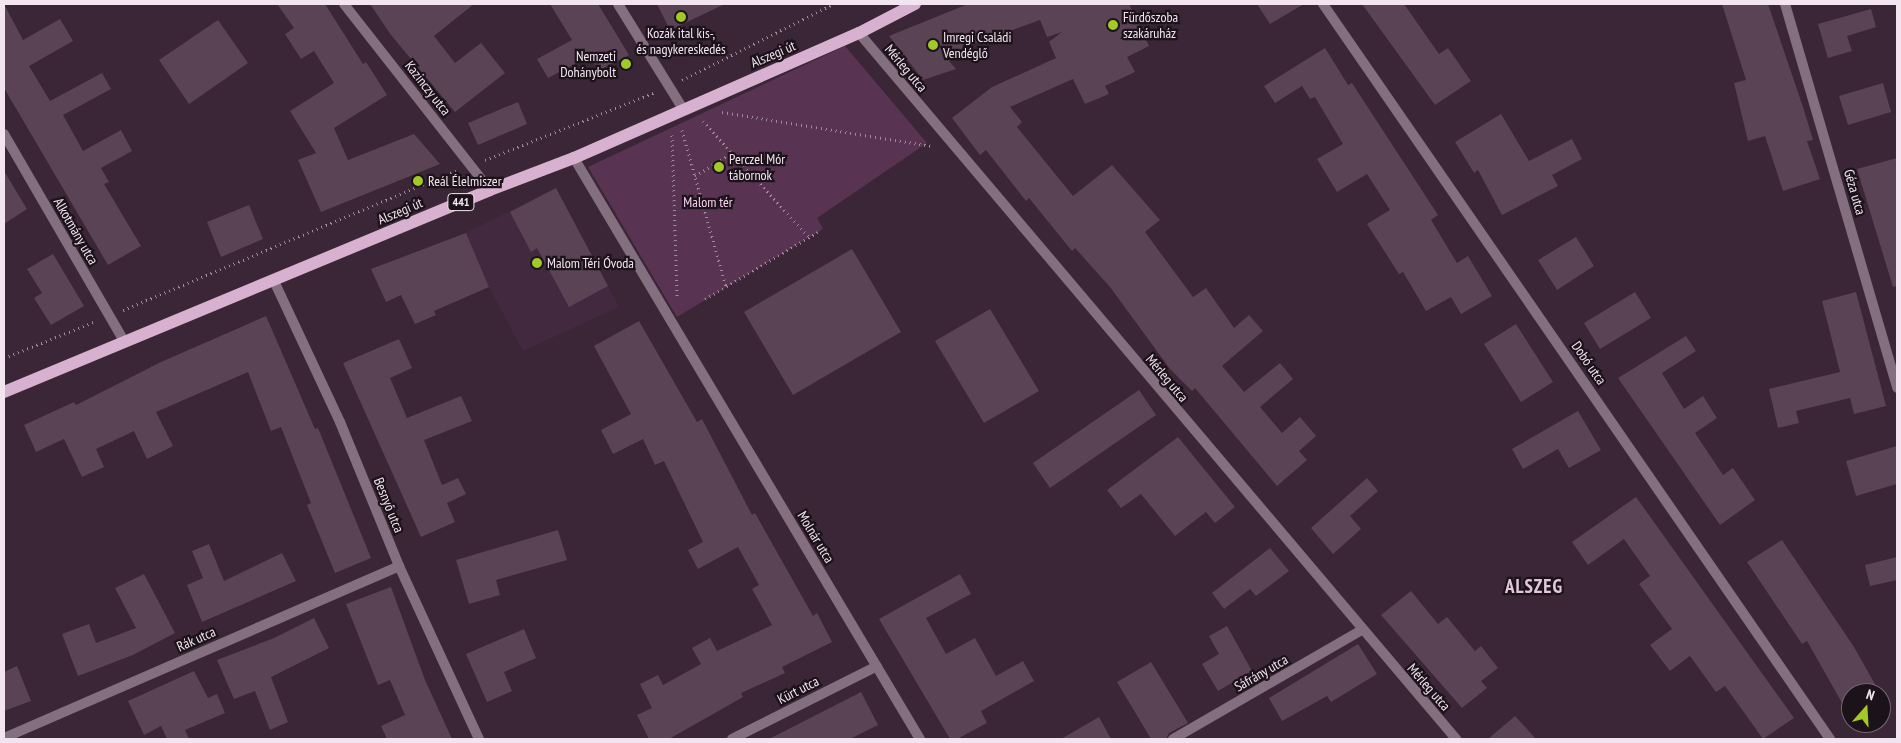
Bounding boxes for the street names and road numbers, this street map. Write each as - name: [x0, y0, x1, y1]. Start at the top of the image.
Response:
- street label: Alszegi út: [748, 37, 798, 71]
- street label: Mérleg utca: [881, 41, 931, 95]
- street label: Kazinczy utca: [401, 57, 455, 119]
- street label: Géza utca: [1841, 167, 1869, 217]
- road number: 441: [447, 192, 475, 212]
- street label: Alszegi út: [375, 194, 425, 228]
- street label: Alkotmány utca: [50, 195, 102, 267]
- street label: Dobó utca: [1568, 338, 1610, 388]
- street label: Mérleg utca: [1142, 351, 1192, 405]
- street label: Besnyő utca: [370, 475, 408, 535]
- street label: Molnár utca: [794, 508, 838, 566]
- street label: Rák utca: [174, 623, 218, 655]
- street label: Sáfrány utca: [1231, 651, 1291, 695]
- street label: Mérleg utca: [1404, 660, 1454, 714]
- street label: Kürt utca: [774, 672, 822, 708]

